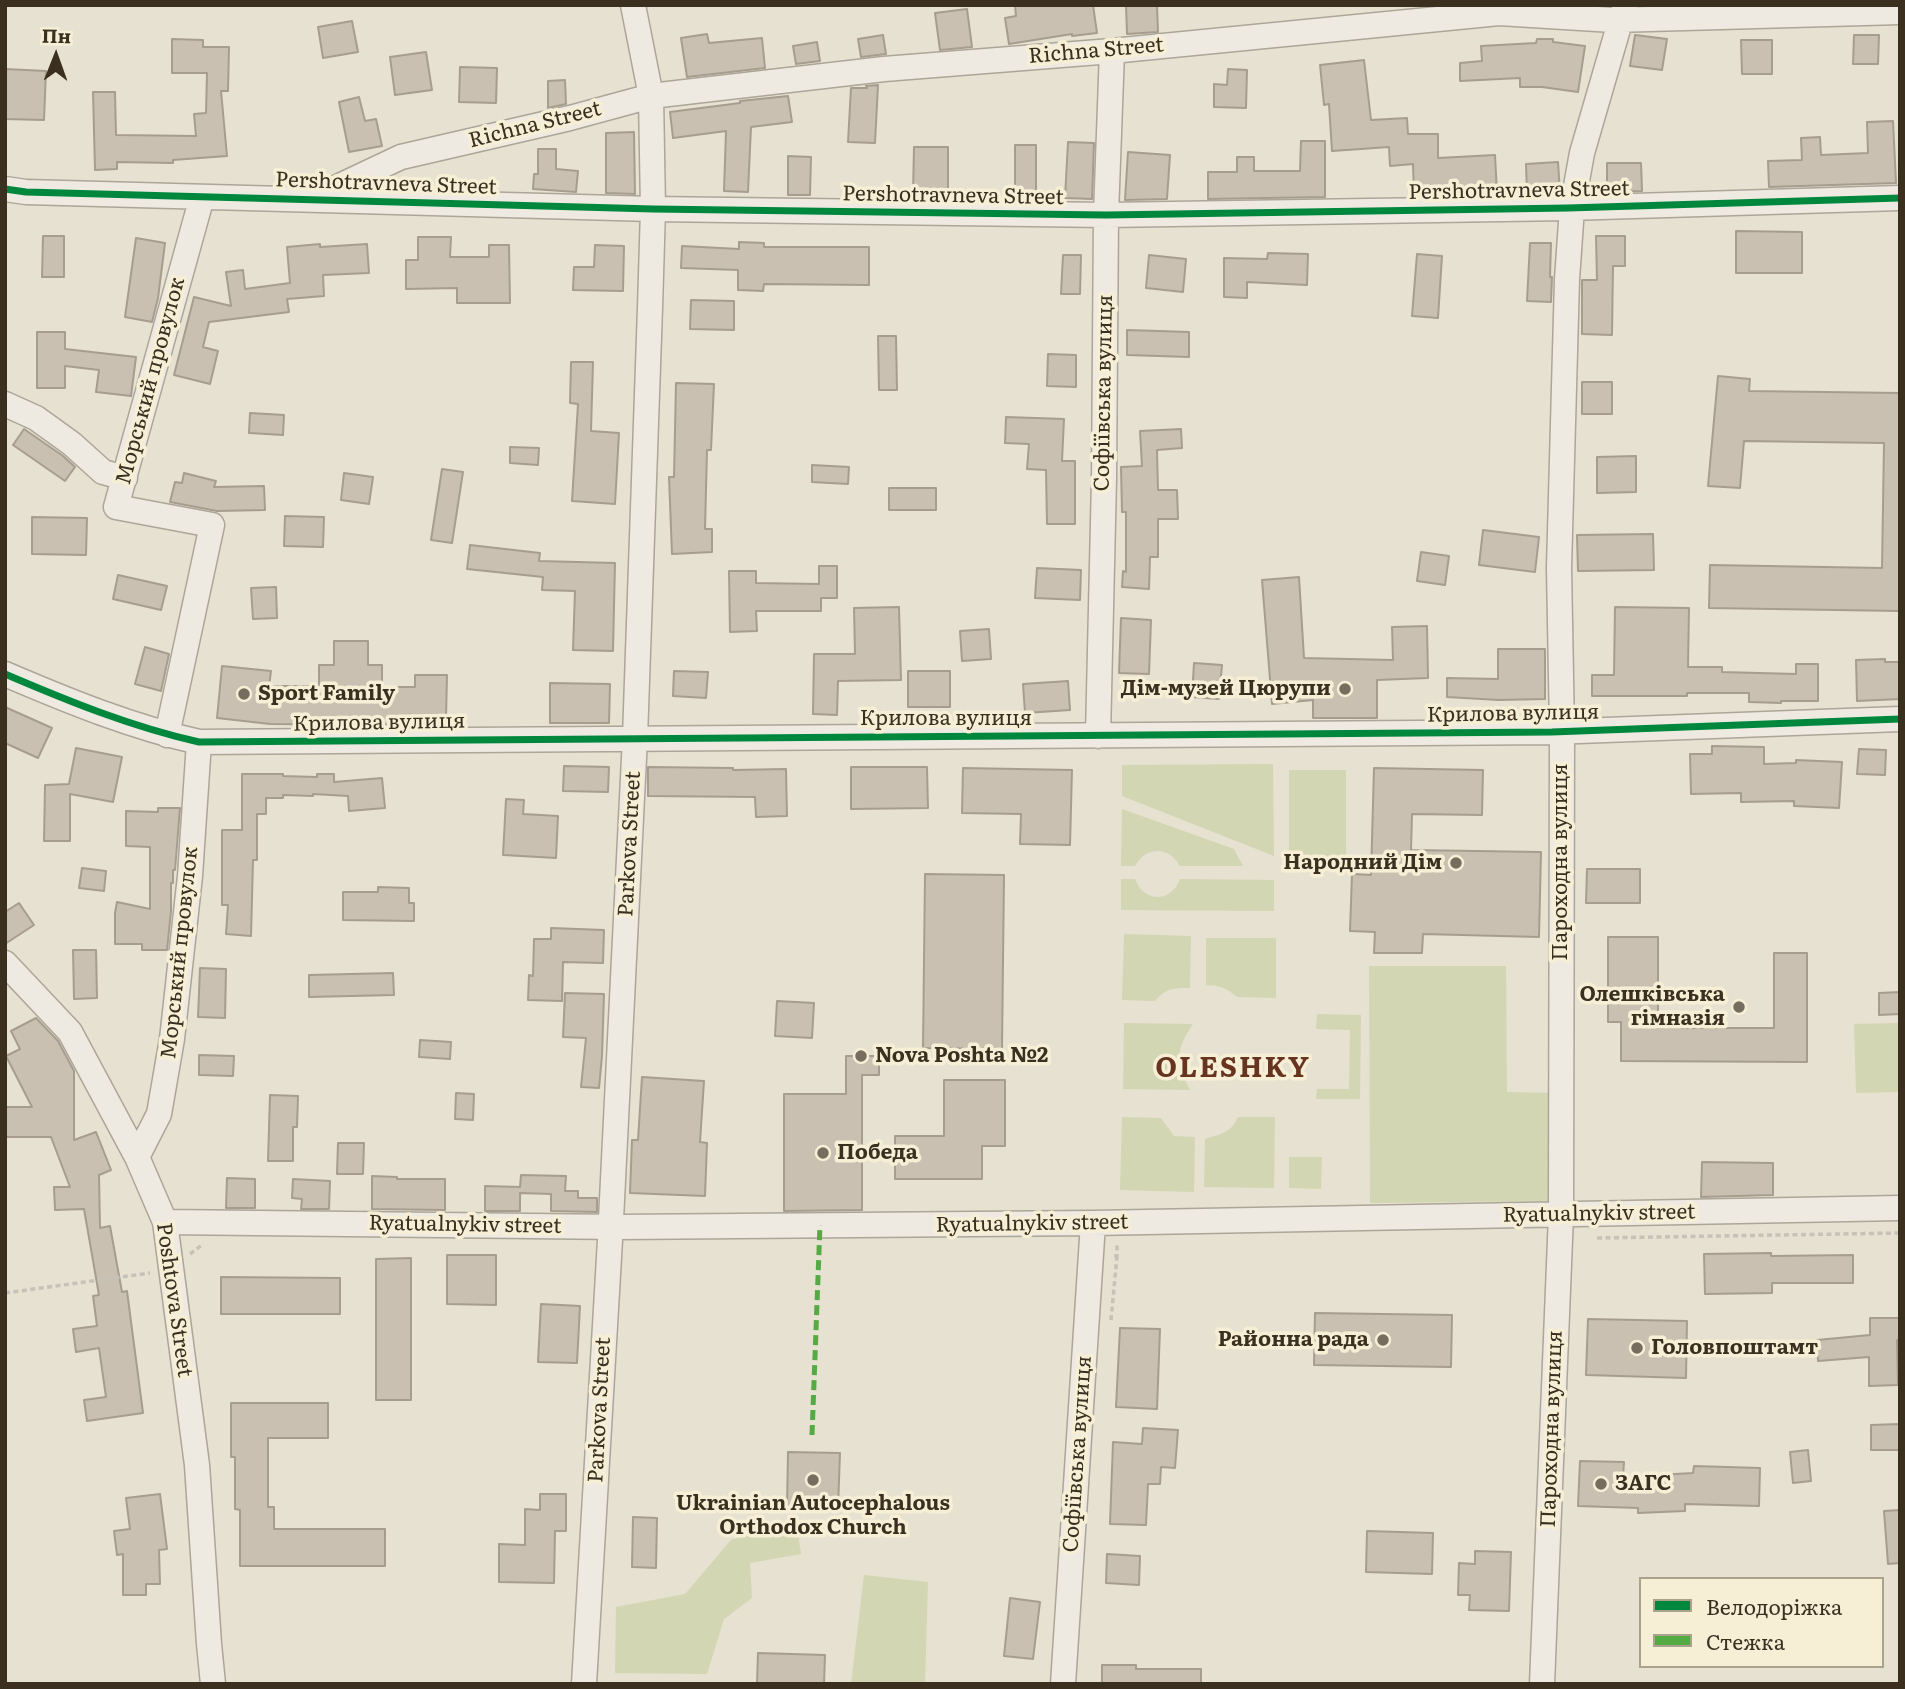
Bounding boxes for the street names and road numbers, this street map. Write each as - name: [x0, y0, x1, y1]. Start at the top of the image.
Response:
- street label: Richna Street: [1027, 33, 1165, 69]
- street label: Richna Street: [466, 96, 604, 154]
- street label: Pershotravneva Street: [275, 168, 497, 200]
- street label: Pershotravneva Street: [1408, 176, 1630, 206]
- street label: Pershotravneva Street: [842, 181, 1064, 211]
- street label: Морський провулок: [111, 275, 191, 487]
- street label: Софіївська вулиця: [1090, 294, 1118, 492]
- street label: Крилова вулиця: [1427, 700, 1599, 728]
- street label: Крилова вулиця: [860, 706, 1032, 732]
- street label: Крилова вулиця: [293, 709, 465, 737]
- street label: Пароходна вулиця: [1548, 763, 1574, 961]
- street label: Parkova Street: [614, 771, 646, 917]
- street label: Морський провулок: [156, 845, 204, 1061]
- street label: Ryatualnykiv street: [1502, 1200, 1696, 1228]
- street label: Ryatualnykiv street: [935, 1210, 1129, 1238]
- street label: Ryatualnykiv street: [368, 1211, 562, 1239]
- street label: Poshtova Street: [151, 1221, 197, 1379]
- street label: Пароходна вулиця: [1536, 1330, 1568, 1528]
- street label: Parkova Street: [584, 1337, 616, 1483]
- street label: Софіївська вулиця: [1059, 1355, 1097, 1553]

